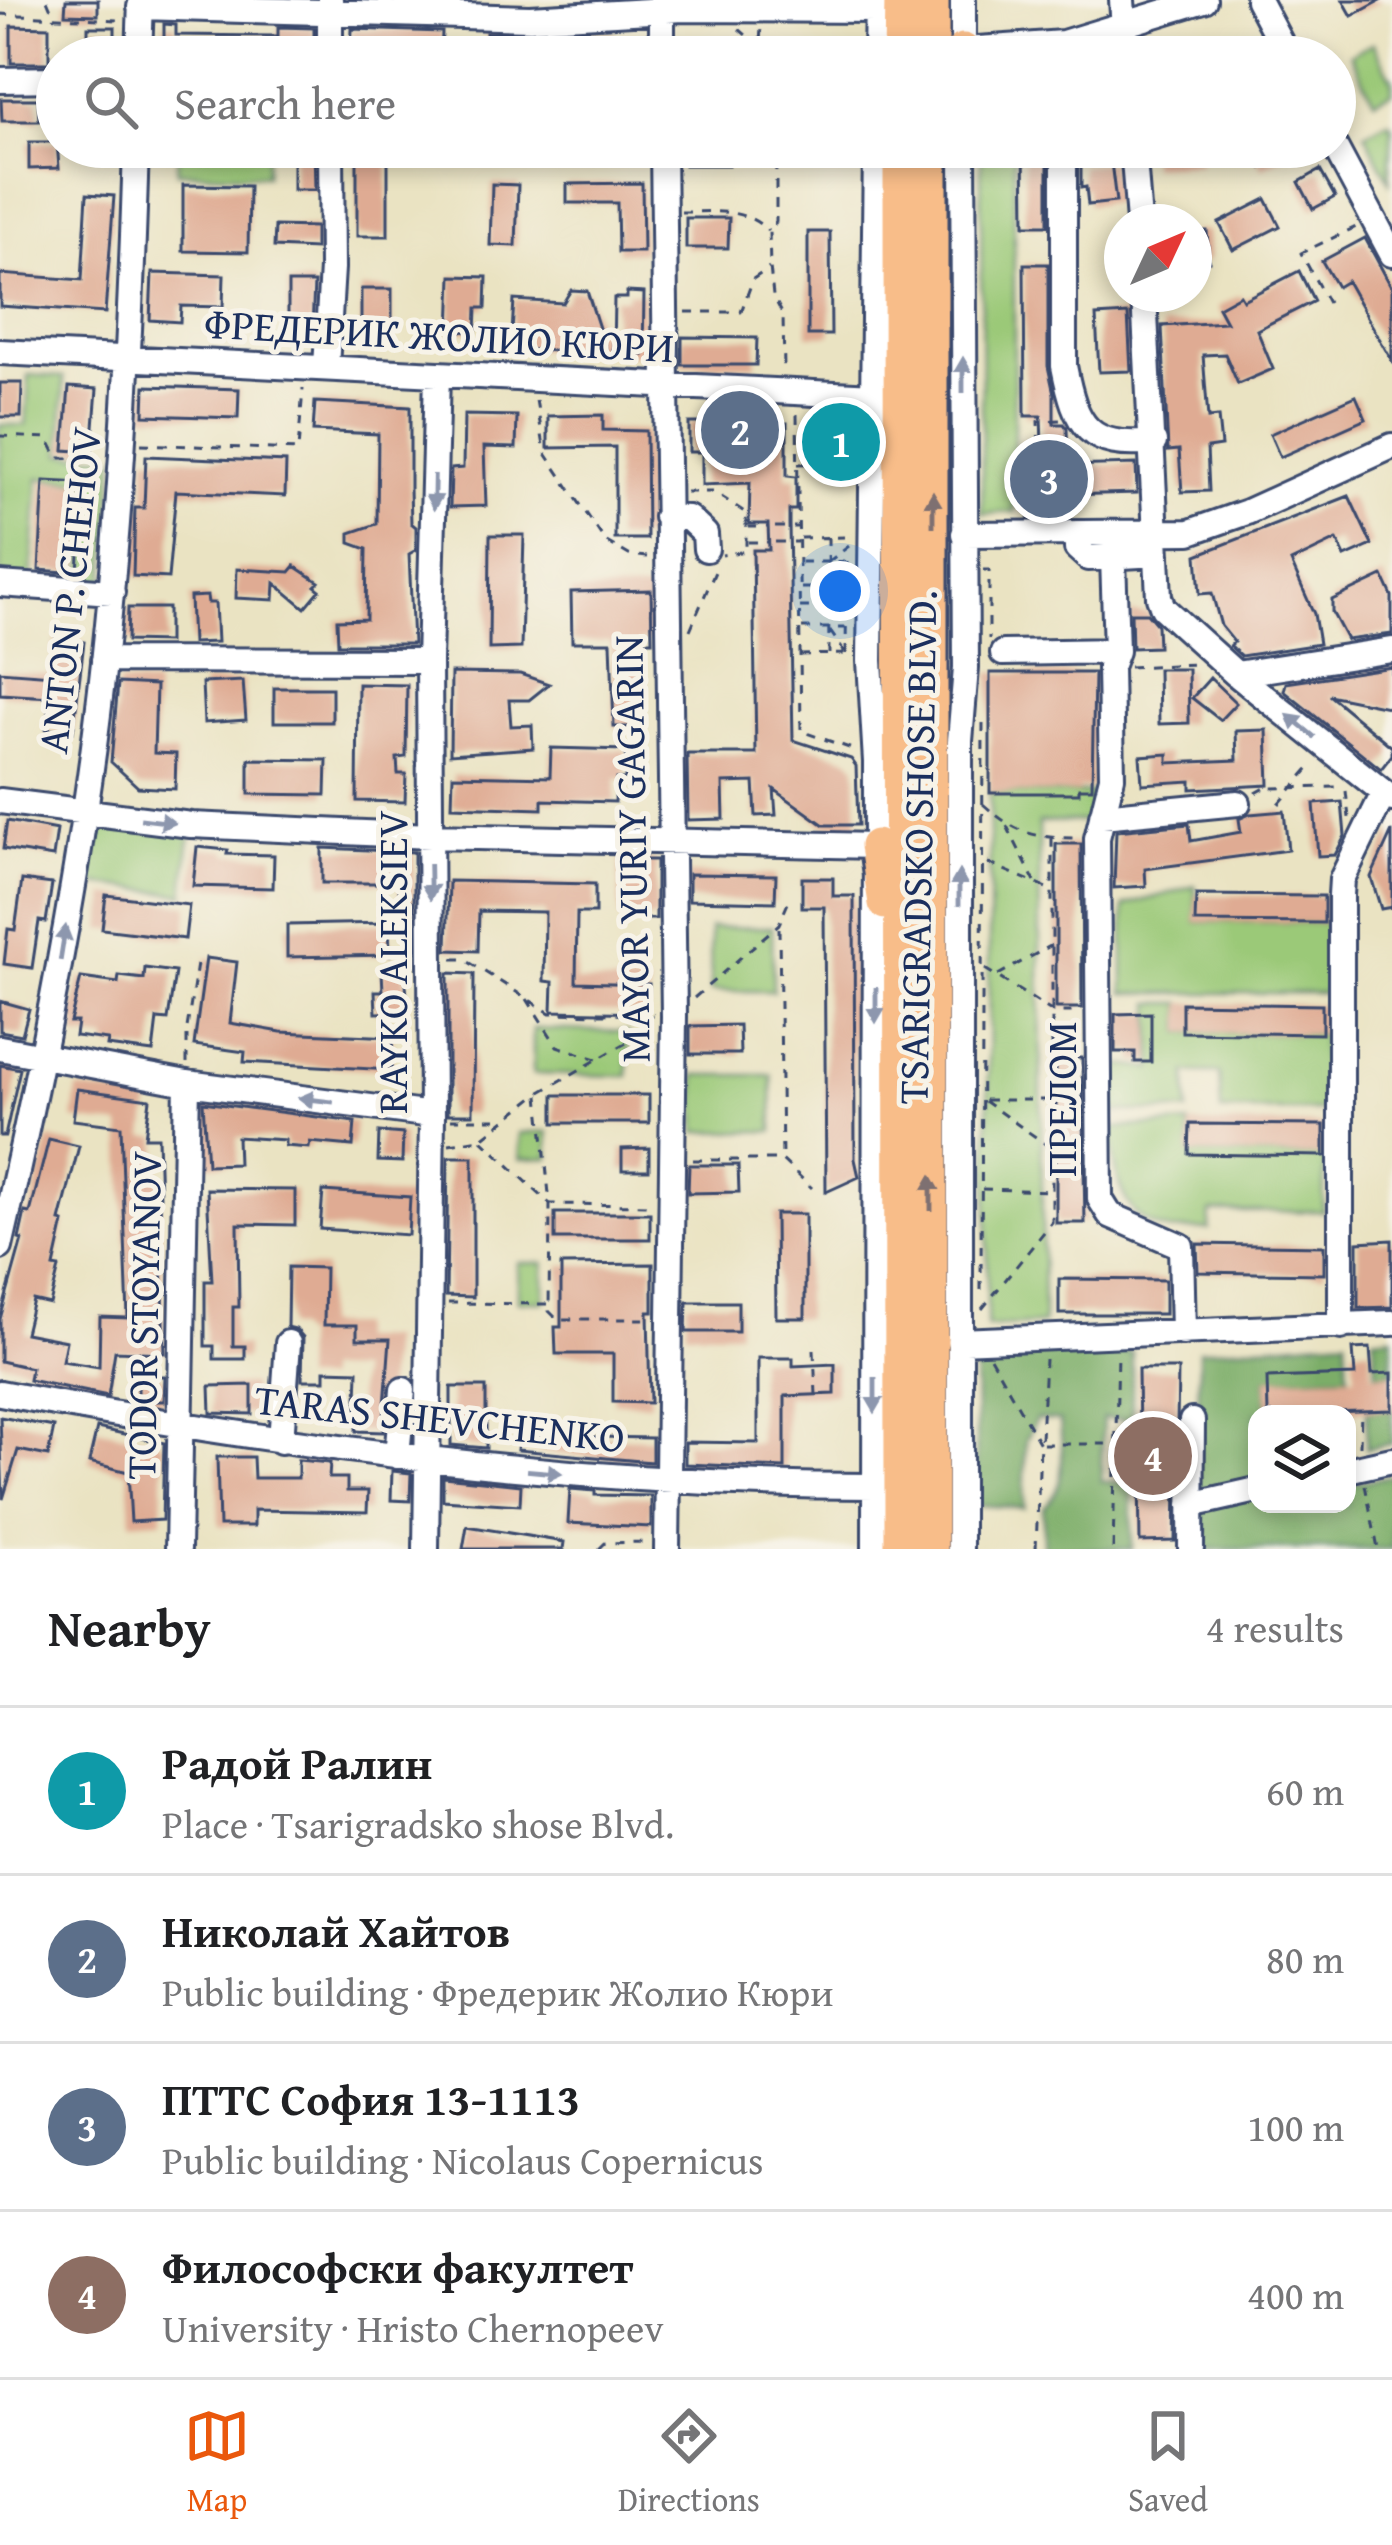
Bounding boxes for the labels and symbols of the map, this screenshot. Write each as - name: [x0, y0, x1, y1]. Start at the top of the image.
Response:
- north arrow: [1104, 204, 1212, 312]
- street label: ФРЕДЕРИК ЖОЛИО КЮРИ: [203, 292, 675, 377]
- one-way arrow: [953, 355, 973, 393]
- pin: 2: [701, 385, 779, 475]
- pin: 1: [802, 397, 880, 487]
- street label: ANTON P. CHEHOV: [21, 424, 116, 756]
- pin: 3: [1010, 434, 1088, 524]
- one-way arrow: [424, 474, 443, 512]
- one-way arrow: [923, 489, 942, 527]
- your location: [810, 561, 870, 621]
- street label: TSARIGRADSKO SHOSE BLVD.: [882, 589, 951, 1105]
- street label: MAYOR YURIY GAGARIN: [596, 635, 665, 1063]
- one-way arrow: [1285, 714, 1316, 739]
- street label: RAYKO ALEKSIEV: [361, 810, 422, 1114]
- one-way arrow: [140, 812, 177, 831]
- one-way arrow: [421, 864, 440, 902]
- one-way arrow: [949, 868, 969, 906]
- one-way arrow: [54, 923, 72, 961]
- one-way arrow: [866, 987, 886, 1025]
- street label: ПРЕЛОМ: [1030, 1021, 1091, 1177]
- one-way arrow: [297, 1090, 334, 1109]
- street label: TODOR STOYANOV: [109, 1150, 176, 1480]
- one-way arrow: [921, 1173, 941, 1211]
- street label: TARAS SHEVCHENKO: [252, 1368, 628, 1467]
- one-way arrow: [865, 1377, 885, 1415]
- pin: 4: [1114, 1411, 1192, 1501]
- one-way arrow: [527, 1463, 564, 1482]

